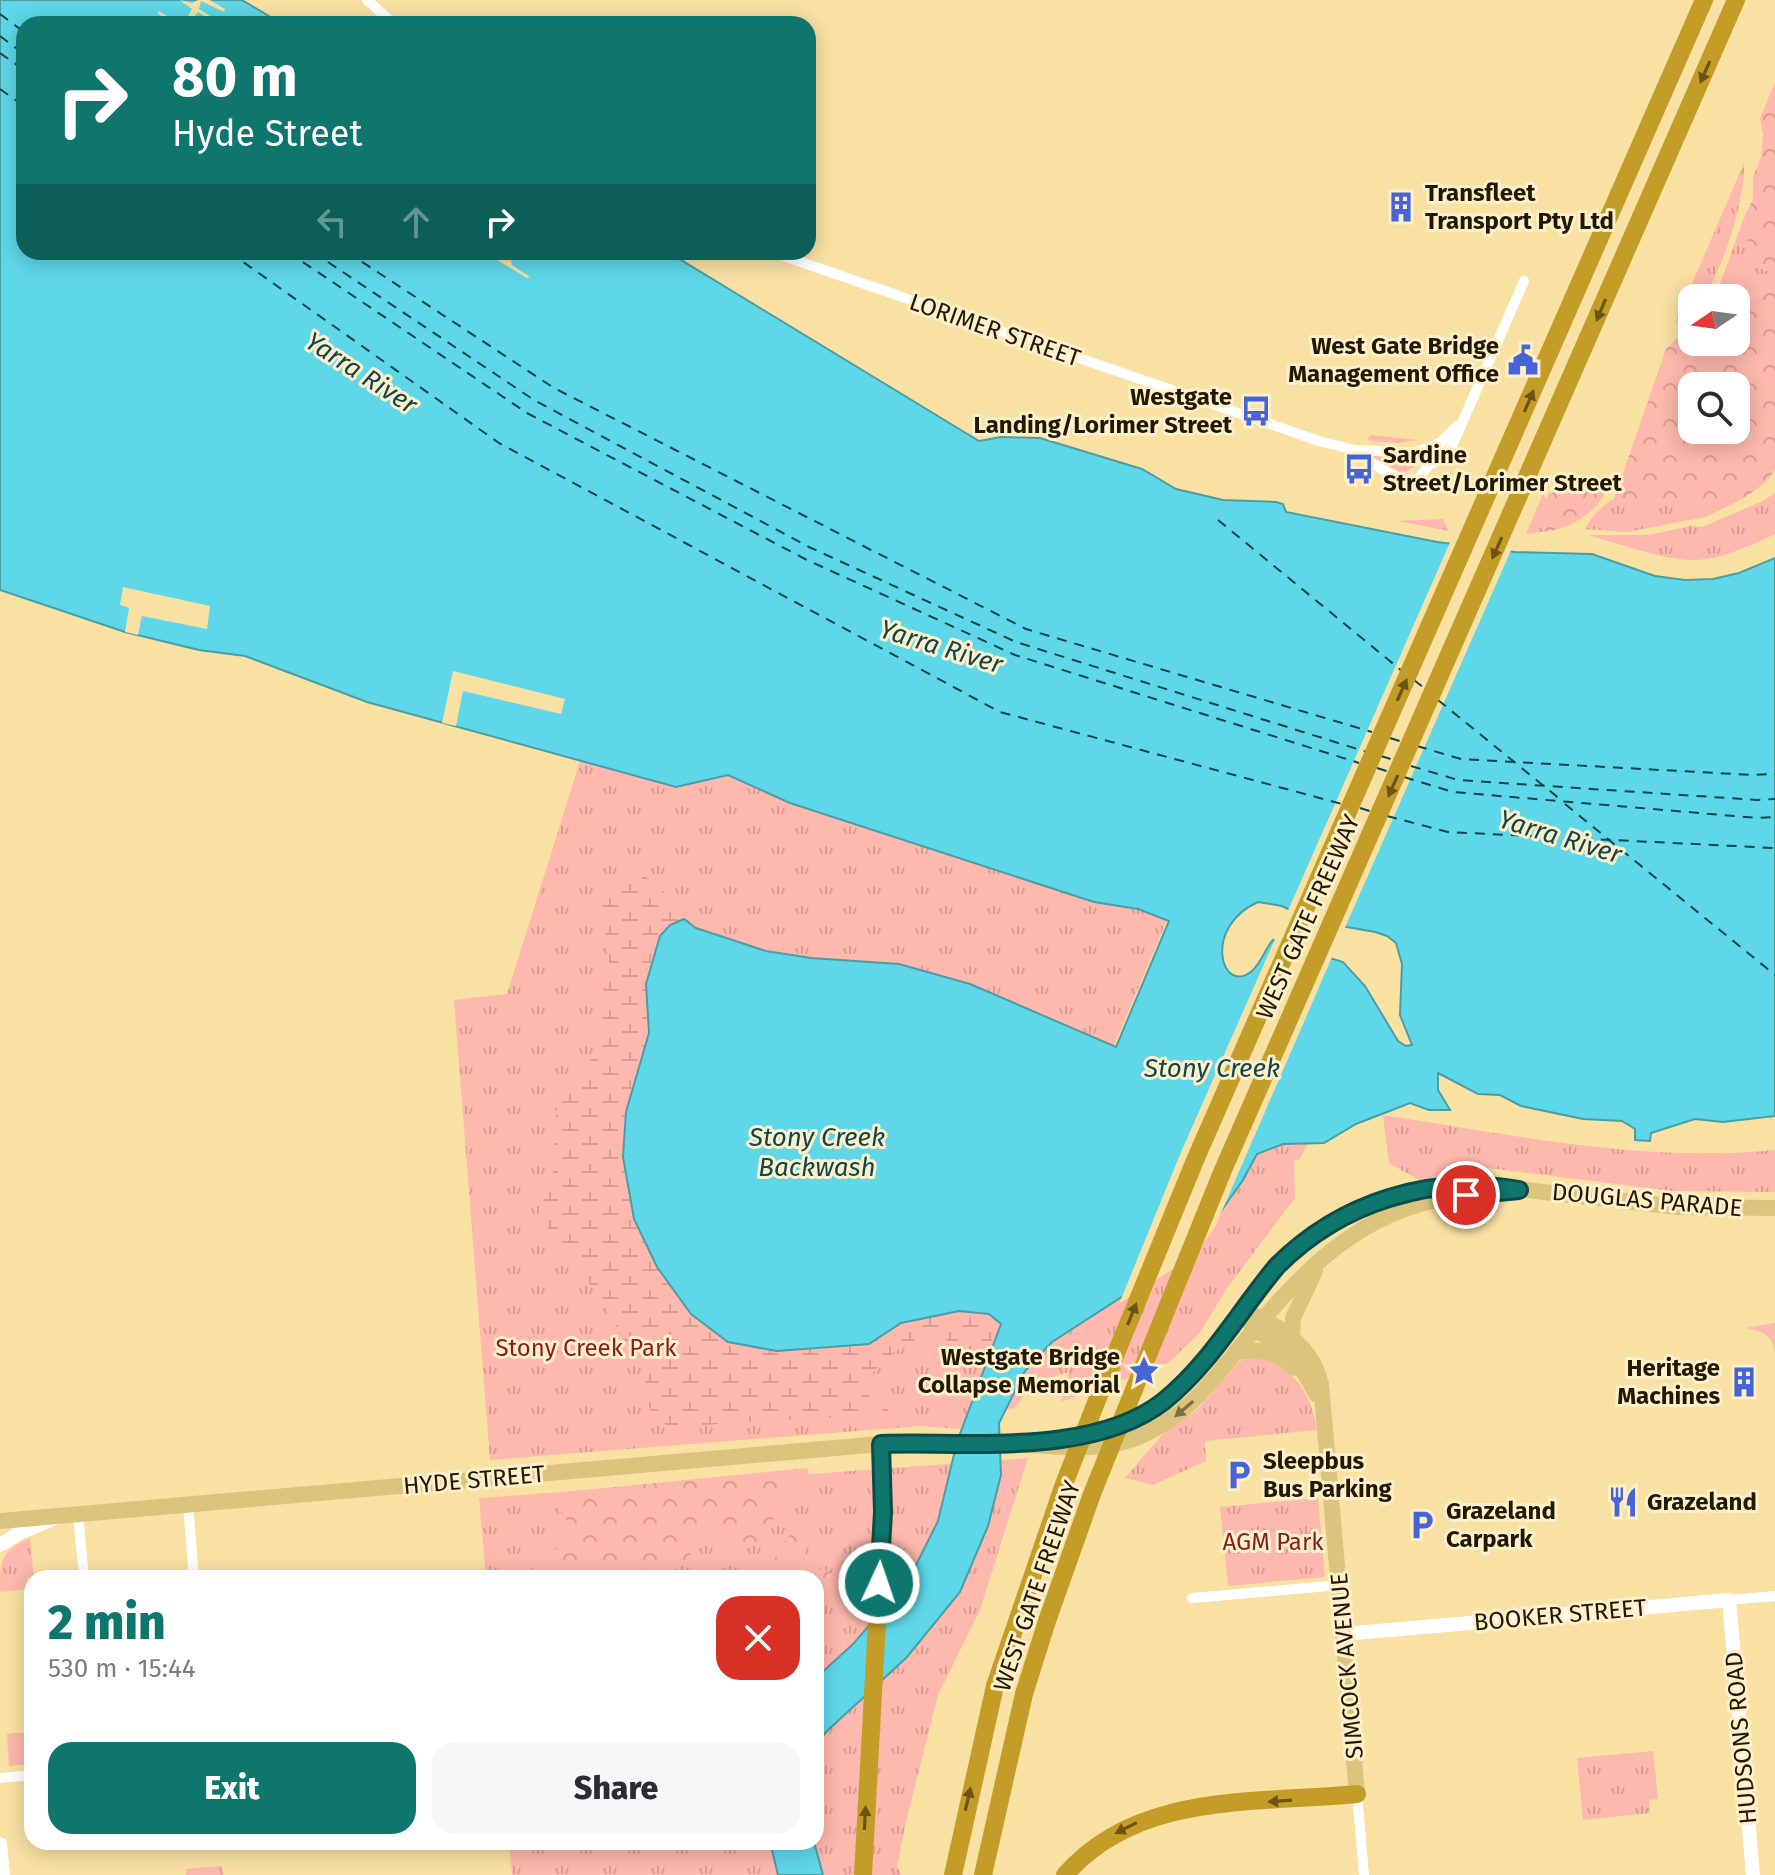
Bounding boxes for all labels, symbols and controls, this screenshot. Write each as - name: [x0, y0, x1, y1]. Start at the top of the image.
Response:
- text: 80 m: [172, 44, 298, 111]
- icon: right: [40, 48, 144, 152]
- one-way arrow: [1699, 60, 1712, 83]
- text: Hyde Street: [172, 112, 362, 156]
- place label: Transfleet Transport Pty Ltd: [1425, 179, 1614, 235]
- building icon: Transfleet Transport Pty Ltd: [1384, 190, 1418, 224]
- icon: left: [310, 200, 354, 244]
- icon: ahead: [394, 200, 438, 244]
- icon: right: [478, 200, 522, 244]
- north arrow: [1678, 284, 1750, 356]
- map controls: [1678, 284, 1750, 444]
- street label: LORIMER STREET: [906, 288, 1085, 373]
- one-way arrow: [1594, 298, 1607, 322]
- water label: Yarra River: [299, 325, 423, 421]
- place label: West Gate Bridge Management Office: [1288, 332, 1499, 388]
- public building icon: West Gate Bridge Management Office: [1506, 343, 1540, 377]
- button: search: [1678, 372, 1750, 444]
- place label: Westgate Landing/Lorimer Street: [974, 383, 1233, 439]
- one-way arrow: [1522, 389, 1535, 413]
- bus stop icon: Westgate Landing/Lorimer Street: [1239, 394, 1273, 428]
- place label: Sardine Street/Lorimer Street: [1383, 441, 1622, 497]
- bus stop icon: Sardine Street/Lorimer Street: [1342, 452, 1376, 486]
- one-way arrow: [1491, 536, 1504, 560]
- water label: Yarra River: [876, 614, 1007, 681]
- one-way arrow: [1395, 679, 1409, 702]
- one-way arrow: [1386, 774, 1399, 798]
- water label: Yarra River: [1495, 804, 1626, 871]
- street label: WEST GATE FREEWAY: [1250, 810, 1366, 1023]
- water label: Stony Creek: [1143, 1053, 1280, 1084]
- water label: Stony Creek Backwash: [748, 1122, 885, 1183]
- pin: [1432, 1161, 1500, 1229]
- icon: arrive: [1444, 1173, 1488, 1217]
- street label: DOUGLAS PARADE: [1551, 1178, 1743, 1222]
- one-way arrow: [1125, 1302, 1138, 1326]
- park label: Stony Creek Park: [495, 1334, 677, 1362]
- place label: Westgate Bridge Collapse Memorial: [918, 1343, 1121, 1399]
- place icon: Westgate Bridge Collapse Memorial: [1127, 1354, 1161, 1388]
- place label: Heritage Machines: [1617, 1354, 1720, 1410]
- building icon: Heritage Machines: [1727, 1365, 1761, 1399]
- one-way arrow: [1174, 1401, 1194, 1417]
- place label: Sleepbus Bus Parking: [1263, 1447, 1393, 1503]
- parking icon: Sleepbus Bus Parking: [1222, 1458, 1256, 1492]
- street label: HYDE STREET: [402, 1460, 546, 1500]
- street label: WEST GATE FREEWAY: [988, 1476, 1086, 1695]
- restaurant icon: Grazeland: [1606, 1485, 1640, 1519]
- place label: Grazeland: [1647, 1488, 1757, 1516]
- place label: Grazeland Carpark: [1446, 1497, 1556, 1553]
- parking icon: Grazeland Carpark: [1405, 1508, 1439, 1542]
- park label: AGM Park: [1223, 1528, 1324, 1556]
- position arrow: [837, 1541, 921, 1625]
- street label: SIMCOCK AVENUE: [1325, 1572, 1369, 1760]
- street label: BOOKER STREET: [1472, 1593, 1648, 1636]
- text: 2 min: [48, 1594, 166, 1652]
- button: close: [716, 1596, 800, 1680]
- street label: HUDSONS ROAD: [1720, 1651, 1762, 1825]
- text: 530 m · 15:44: [48, 1653, 196, 1684]
- button: Exit: [48, 1742, 416, 1834]
- button: Share: [432, 1742, 800, 1834]
- one-way arrow: [963, 1786, 975, 1811]
- one-way arrow: [1267, 1795, 1292, 1808]
- one-way arrow: [859, 1804, 872, 1830]
- one-way arrow: [1114, 1821, 1137, 1835]

